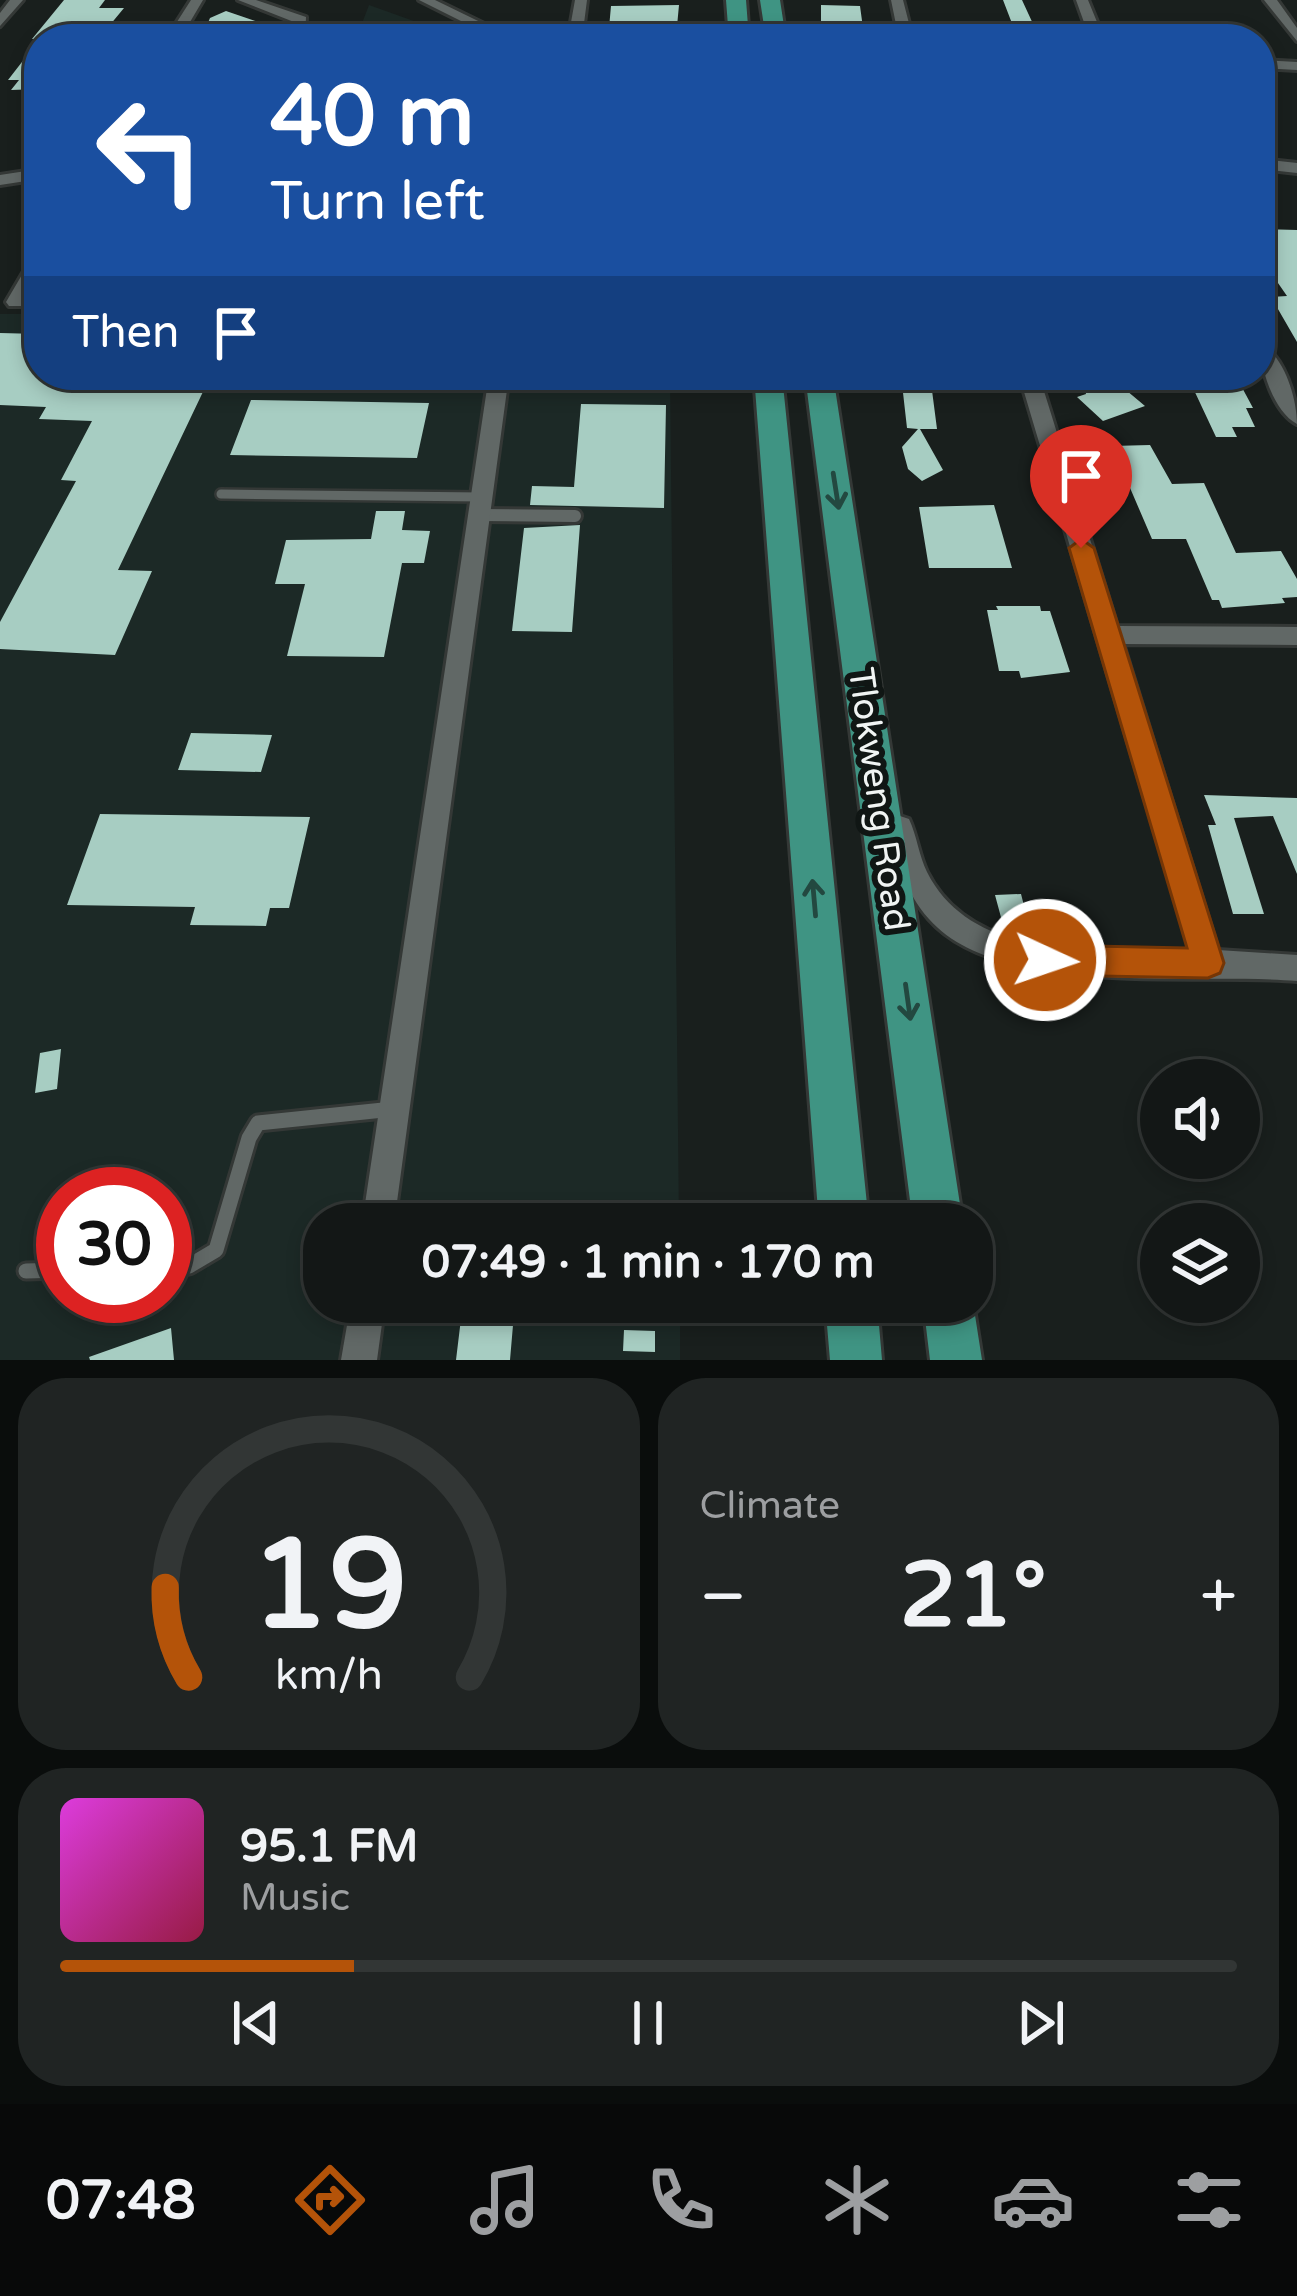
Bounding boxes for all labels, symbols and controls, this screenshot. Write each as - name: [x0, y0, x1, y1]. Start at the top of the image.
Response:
- text: 40 m: [270, 67, 474, 168]
- icon: left: [72, 72, 228, 228]
- text: Turn left: [270, 169, 485, 234]
- icon: arrive: [203, 300, 269, 366]
- text: Then: [72, 306, 179, 360]
- pin: [1030, 425, 1132, 548]
- icon: arrive: [1048, 443, 1114, 509]
- one-way arrow: [826, 470, 849, 509]
- street label: Tlokweng Road: [839, 665, 918, 934]
- one-way arrow: [802, 879, 825, 918]
- position arrow: [982, 897, 1108, 1023]
- one-way arrow: [897, 981, 920, 1020]
- map controls: [1140, 1059, 1260, 1323]
- button: sound: [1140, 1059, 1260, 1179]
- speed limit sign: 30: [36, 1167, 192, 1323]
- button: layers: [1140, 1203, 1260, 1323]
- text: 07:49 · 1 min · 170 m: [422, 1236, 874, 1290]
- text: Climate: [700, 1482, 840, 1529]
- text: 19: [250, 1511, 407, 1662]
- text: 21°: [900, 1542, 1047, 1651]
- text: −: [700, 1557, 747, 1637]
- text: +: [1200, 1557, 1237, 1637]
- text: km/h: [275, 1650, 383, 1701]
- text: 95.1 FM: [240, 1820, 419, 1874]
- text: Music: [240, 1874, 350, 1921]
- icon: previous: [223, 1990, 289, 2056]
- icon: pause: [615, 1990, 681, 2056]
- icon: next: [1008, 1990, 1074, 2056]
- icon: directions: [288, 2158, 372, 2242]
- icon: music: [463, 2158, 547, 2242]
- icon: phone: [639, 2158, 723, 2242]
- icon: climate: [815, 2158, 899, 2242]
- icon: car: [991, 2158, 1075, 2242]
- icon: filters: [1167, 2158, 1251, 2242]
- text: 07:48: [46, 2168, 196, 2233]

